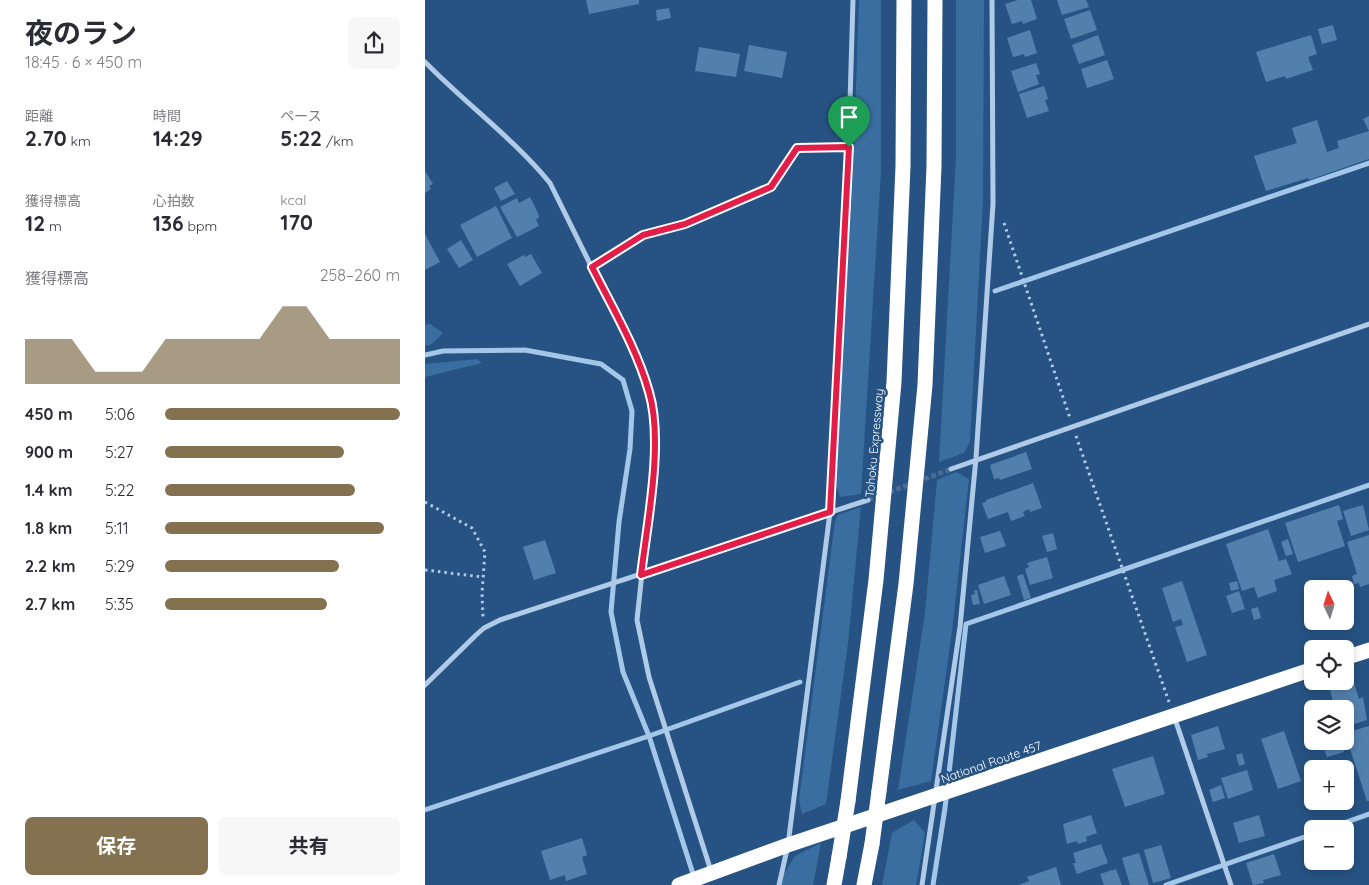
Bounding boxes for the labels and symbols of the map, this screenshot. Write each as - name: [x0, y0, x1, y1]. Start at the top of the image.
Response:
- pin: [828, 96, 870, 147]
- street label: Tohoku Expressway: [862, 388, 886, 498]
- north arrow: [1304, 580, 1354, 630]
- street label: National Route 457: [939, 738, 1043, 786]

